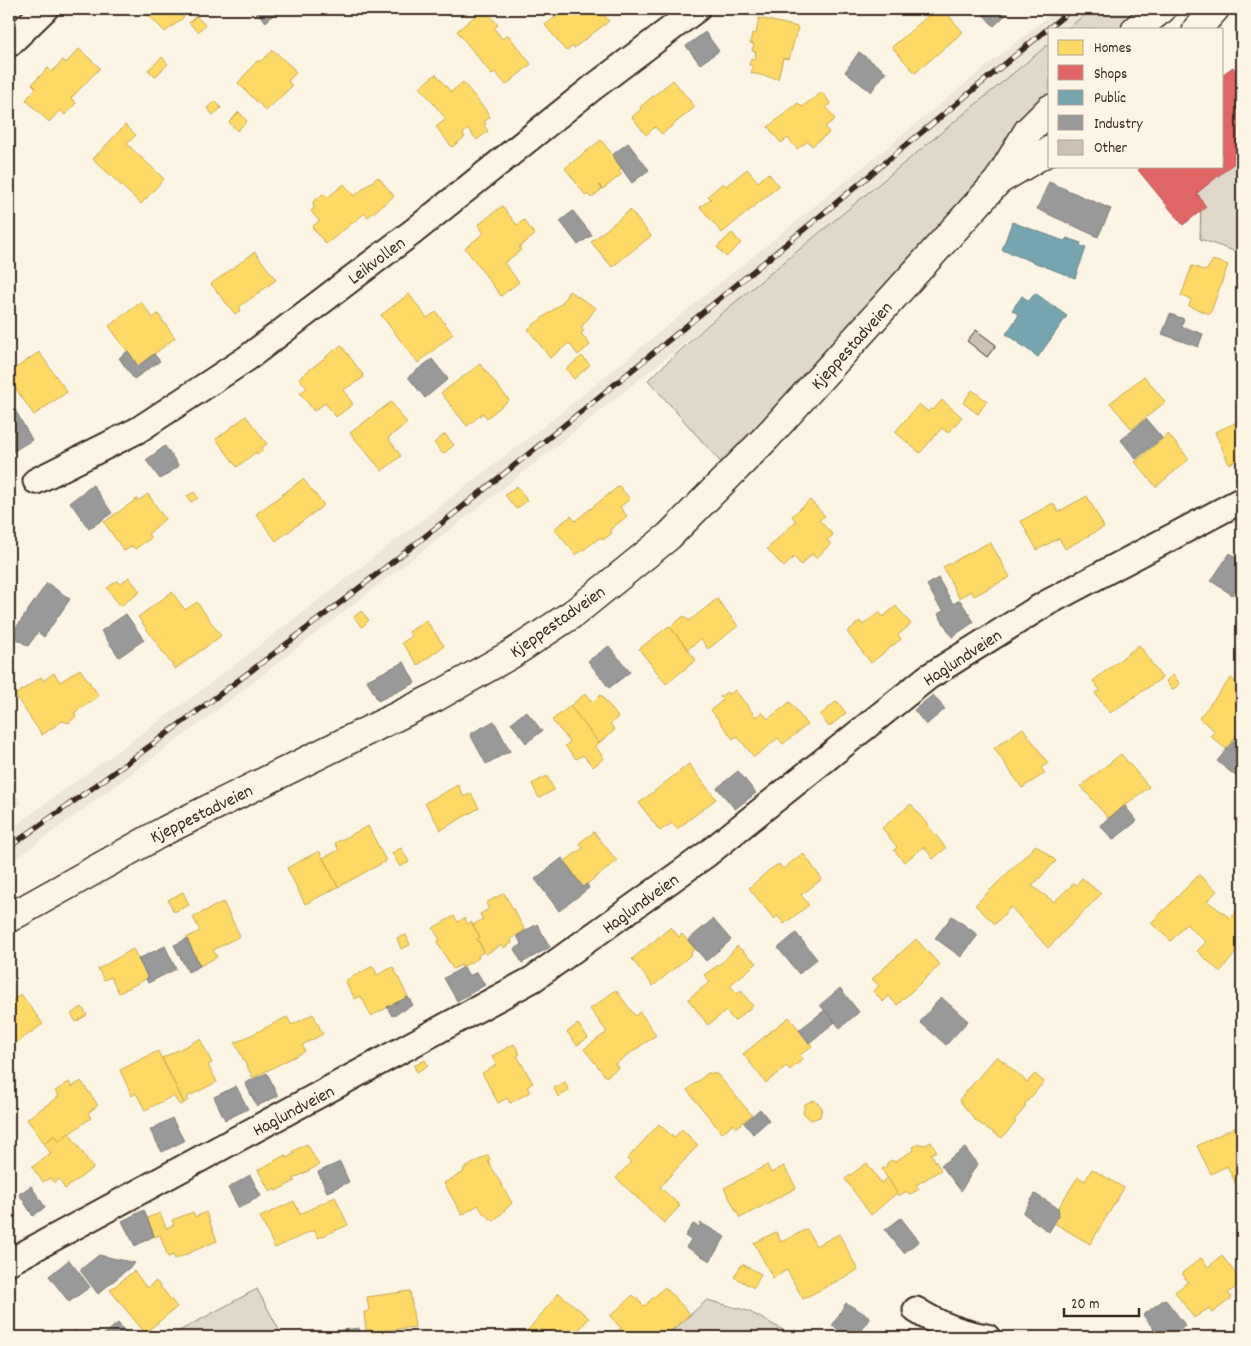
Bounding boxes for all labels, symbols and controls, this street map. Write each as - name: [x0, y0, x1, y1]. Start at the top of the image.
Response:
- legend: [1048, 28, 1224, 168]
- text: Homes: [1094, 38, 1132, 60]
- text: Shops: [1094, 64, 1127, 86]
- text: Public: [1094, 88, 1126, 110]
- text: Industry: [1094, 114, 1143, 136]
- text: Other: [1094, 138, 1128, 160]
- street label: Leikvollen: [344, 232, 411, 292]
- street label: Kjeppestadveien: [806, 297, 899, 396]
- street label: Kjeppestadveien: [506, 581, 611, 665]
- street label: Haglundveien: [919, 624, 1008, 694]
- street label: Kjeppestadveien: [146, 780, 258, 851]
- street label: Haglundveien: [598, 869, 685, 941]
- street label: Haglundveien: [249, 1080, 339, 1144]
- scale bar: [1064, 1286, 1138, 1318]
- text: 20 m: [1071, 1294, 1099, 1316]

